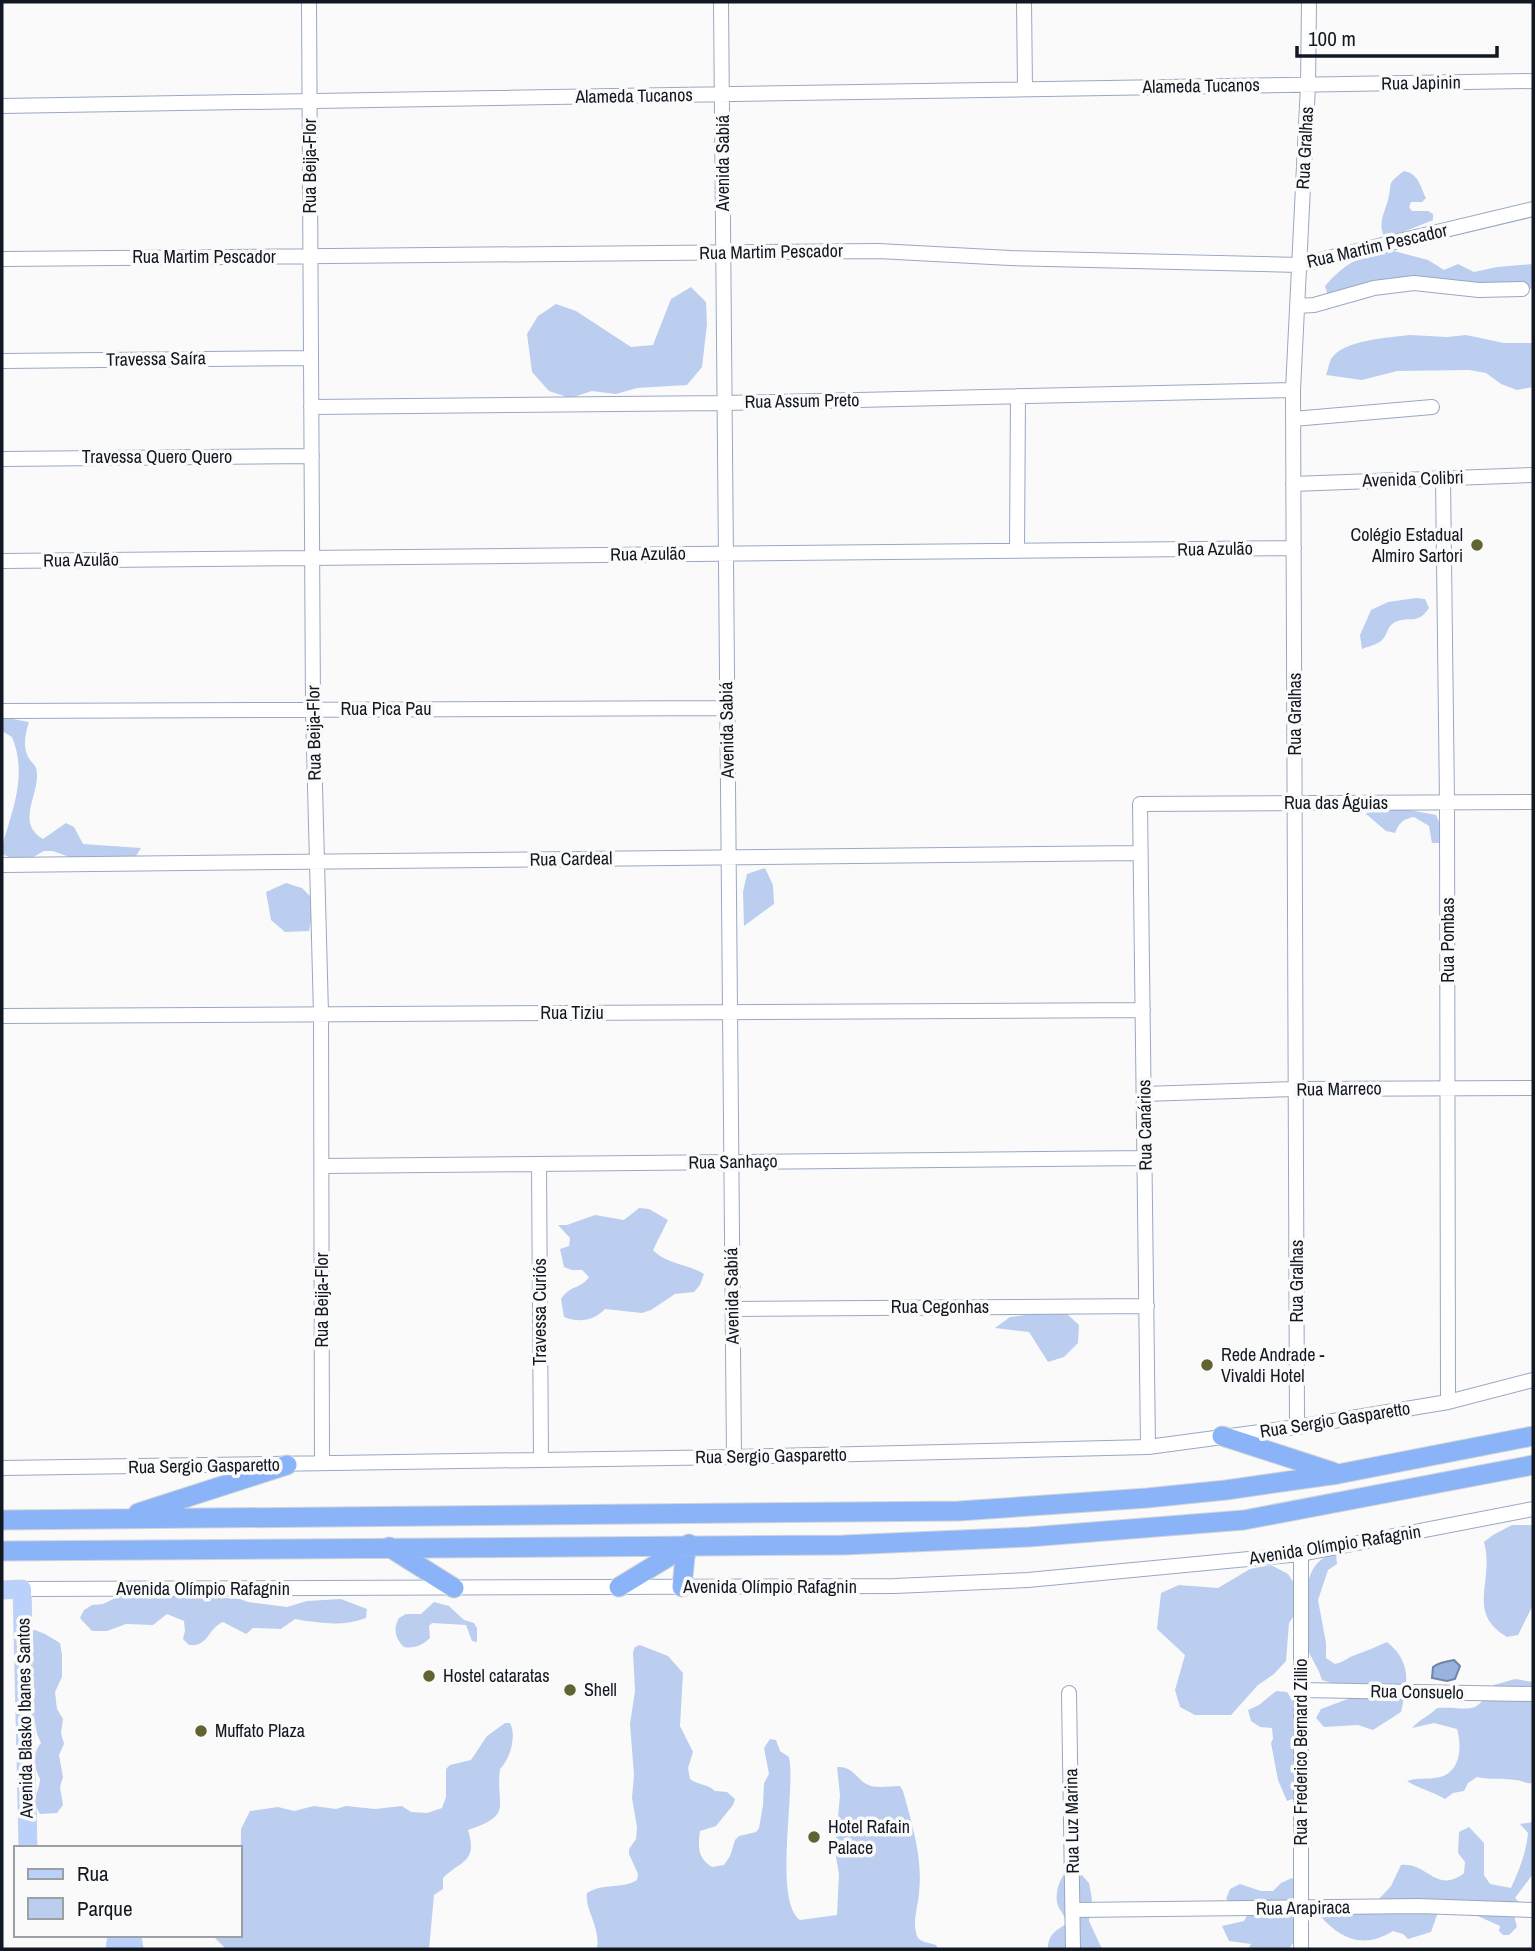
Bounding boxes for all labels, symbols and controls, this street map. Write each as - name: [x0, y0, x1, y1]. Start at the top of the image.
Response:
- scale bar: [1297, 14, 1496, 58]
- text: 100 m: [1308, 24, 1356, 53]
- street label: Rua Japinin: [1381, 69, 1461, 96]
- street label: Alameda Tucanos: [1141, 72, 1260, 99]
- street label: Alameda Tucanos: [574, 82, 693, 109]
- street label: Rua Gralhas: [1290, 106, 1319, 190]
- street label: Avenida Sabiá: [710, 115, 735, 212]
- street label: Rua Beija-Flor: [297, 118, 322, 214]
- street label: Rua Martim Pescador: [1304, 217, 1450, 274]
- street label: Rua Martim Pescador: [699, 238, 843, 265]
- street label: Rua Martim Pescador: [132, 244, 276, 269]
- street label: Travessa Saíra: [106, 345, 206, 372]
- street label: Rua Assum Preto: [744, 387, 860, 414]
- street label: Travessa Quero Quero: [82, 444, 232, 469]
- street label: Avenida Colibri: [1361, 464, 1464, 493]
- place label: Colégio Estadual Almiro Sartori: [1351, 522, 1463, 568]
- street label: Rua Azulão: [1177, 535, 1253, 562]
- marker: Colégio Estadual Almiro Sartori: [1469, 537, 1485, 553]
- street label: Rua Azulão: [610, 540, 686, 567]
- street label: Rua Azulão: [43, 546, 119, 573]
- street label: Rua Gralhas: [1282, 673, 1307, 755]
- street label: Avenida Sabiá: [713, 682, 740, 780]
- street label: Rua Beija-Flor: [300, 685, 327, 781]
- street label: Rua Pica Pau: [340, 696, 432, 721]
- street label: Rua das Águias: [1284, 790, 1388, 815]
- street label: Rua Cardeal: [529, 845, 613, 872]
- street label: Rua Pombas: [1435, 897, 1460, 983]
- street label: Rua Tiziu: [540, 1000, 604, 1025]
- street label: Rua Marreco: [1296, 1075, 1382, 1102]
- street label: Rua Canários: [1131, 1079, 1158, 1171]
- street label: Rua Sanhaço: [688, 1148, 778, 1175]
- street label: Rua Gralhas: [1284, 1240, 1309, 1322]
- street label: Avenida Sabiá: [718, 1248, 745, 1346]
- street label: Rua Beija-Flor: [309, 1252, 334, 1348]
- street label: Travessa Curiós: [527, 1258, 552, 1366]
- street label: Rua Cegonhas: [891, 1294, 989, 1319]
- place label: Rede Andrade - Vivaldi Hotel: [1221, 1342, 1324, 1388]
- marker: Rede Andrade - Vivaldi Hotel: [1199, 1357, 1215, 1373]
- street label: Rua Sergio Gasparetto: [1258, 1395, 1412, 1444]
- street label: Rua Sergio Gasparetto: [695, 1442, 847, 1469]
- street label: Rua Sergio Gasparetto: [128, 1452, 280, 1479]
- street label: Avenida Olímpio Rafagnin: [1246, 1519, 1423, 1571]
- street label: Avenida Olímpio Rafagnin: [682, 1574, 857, 1599]
- street label: Avenida Olímpio Rafagnin: [115, 1576, 290, 1601]
- street label: Avenida Blasko Ibanes Santos: [10, 1617, 39, 1820]
- street label: Rua Frederico Bernard Zillio: [1288, 1658, 1313, 1846]
- place label: Hostel cataratas: [443, 1663, 550, 1688]
- marker: Hostel cataratas: [421, 1668, 437, 1684]
- place label: Shell: [584, 1677, 617, 1702]
- street label: Rua Consuelo: [1370, 1678, 1464, 1705]
- marker: Shell: [562, 1682, 578, 1698]
- place label: Muffato Plaza: [215, 1718, 305, 1743]
- marker: Muffato Plaza: [193, 1723, 209, 1739]
- street label: Rua Luz Marina: [1058, 1768, 1085, 1874]
- place label: Hotel Rafain Palace: [828, 1814, 910, 1860]
- marker: Hotel Rafain Palace: [806, 1829, 822, 1845]
- legend: [14, 1846, 242, 1937]
- text: Rua: [77, 1859, 109, 1888]
- text: Parque: [77, 1894, 133, 1923]
- street label: Rua Arapiraca: [1256, 1894, 1350, 1921]

